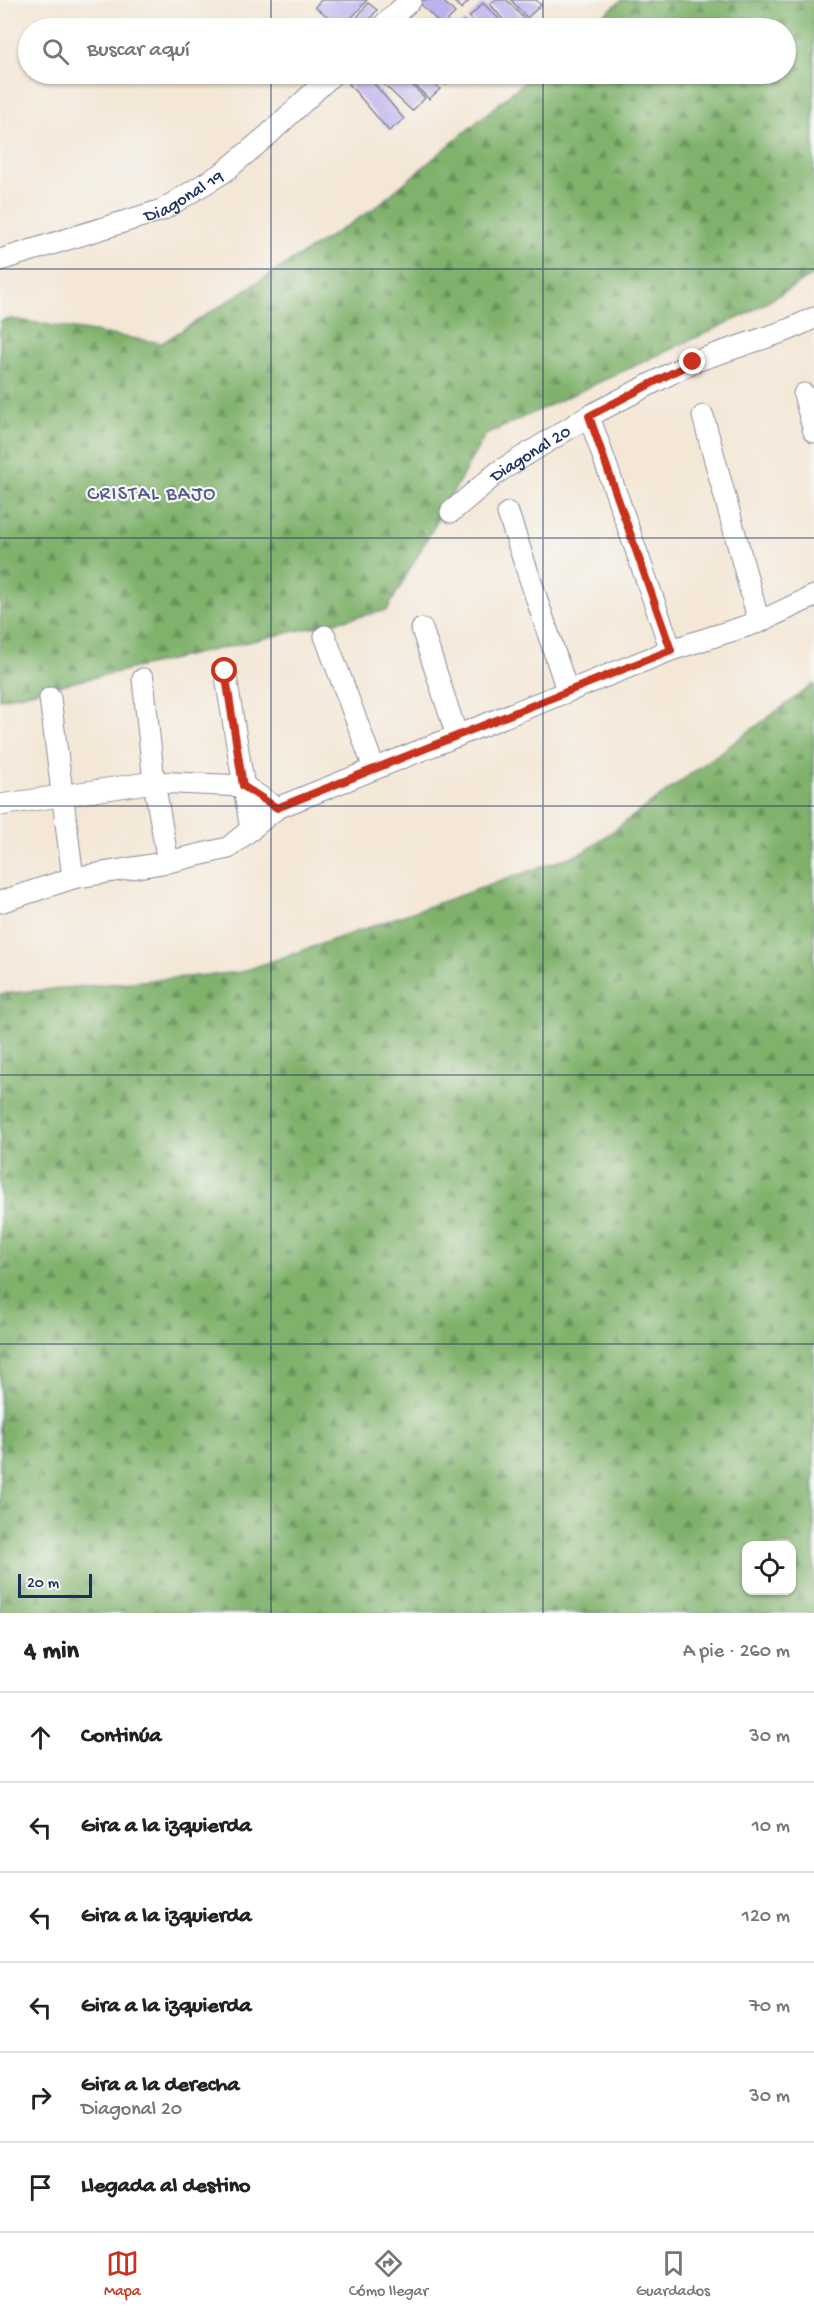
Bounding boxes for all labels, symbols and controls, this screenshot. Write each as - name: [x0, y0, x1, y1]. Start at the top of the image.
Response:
- search box: [18, 18, 796, 84]
- icon: search: [39, 35, 72, 68]
- text: Buscar aquí: [87, 38, 190, 64]
- street label: Diagonal 19: [141, 167, 228, 228]
- route end: [679, 348, 705, 374]
- street label: Diagonal 20: [486, 422, 575, 488]
- district label: CRISTAL BAJO: [87, 484, 217, 507]
- route start: [211, 657, 237, 683]
- map controls: [742, 1541, 796, 1595]
- button: locate: [742, 1541, 796, 1595]
- scale bar: [18, 1571, 92, 1598]
- text: 20 m: [27, 1575, 59, 1594]
- text: 4 min: [24, 1637, 79, 1668]
- text: A pie · 260 m: [683, 1641, 790, 1664]
- icon: ahead: [24, 1721, 57, 1754]
- text: Continúa: [81, 1724, 162, 1750]
- text: 30 m: [749, 1726, 790, 1749]
- icon: left: [24, 1811, 57, 1844]
- text: Gira a la izquierda: [81, 1814, 252, 1840]
- text: 10 m: [752, 1816, 790, 1839]
- icon: left: [24, 1901, 57, 1934]
- text: Gira a la izquierda: [81, 1904, 252, 1930]
- text: 120 m: [742, 1906, 790, 1929]
- icon: left: [24, 1991, 57, 2024]
- text: Gira a la izquierda: [81, 1994, 252, 2020]
- text: 70 m: [749, 1996, 790, 2019]
- text: Gira a la derecha: [81, 2073, 239, 2099]
- icon: right: [24, 2081, 57, 2114]
- text: 30 m: [749, 2086, 790, 2109]
- text: Diagonal 20: [81, 2099, 182, 2122]
- icon: arrive: [24, 2171, 57, 2204]
- text: Llegada al destino: [81, 2174, 251, 2200]
- tab: Mapa: [104, 2247, 141, 2302]
- tab: Cómo llegar: [349, 2247, 428, 2302]
- tab: Guardados: [636, 2247, 710, 2302]

